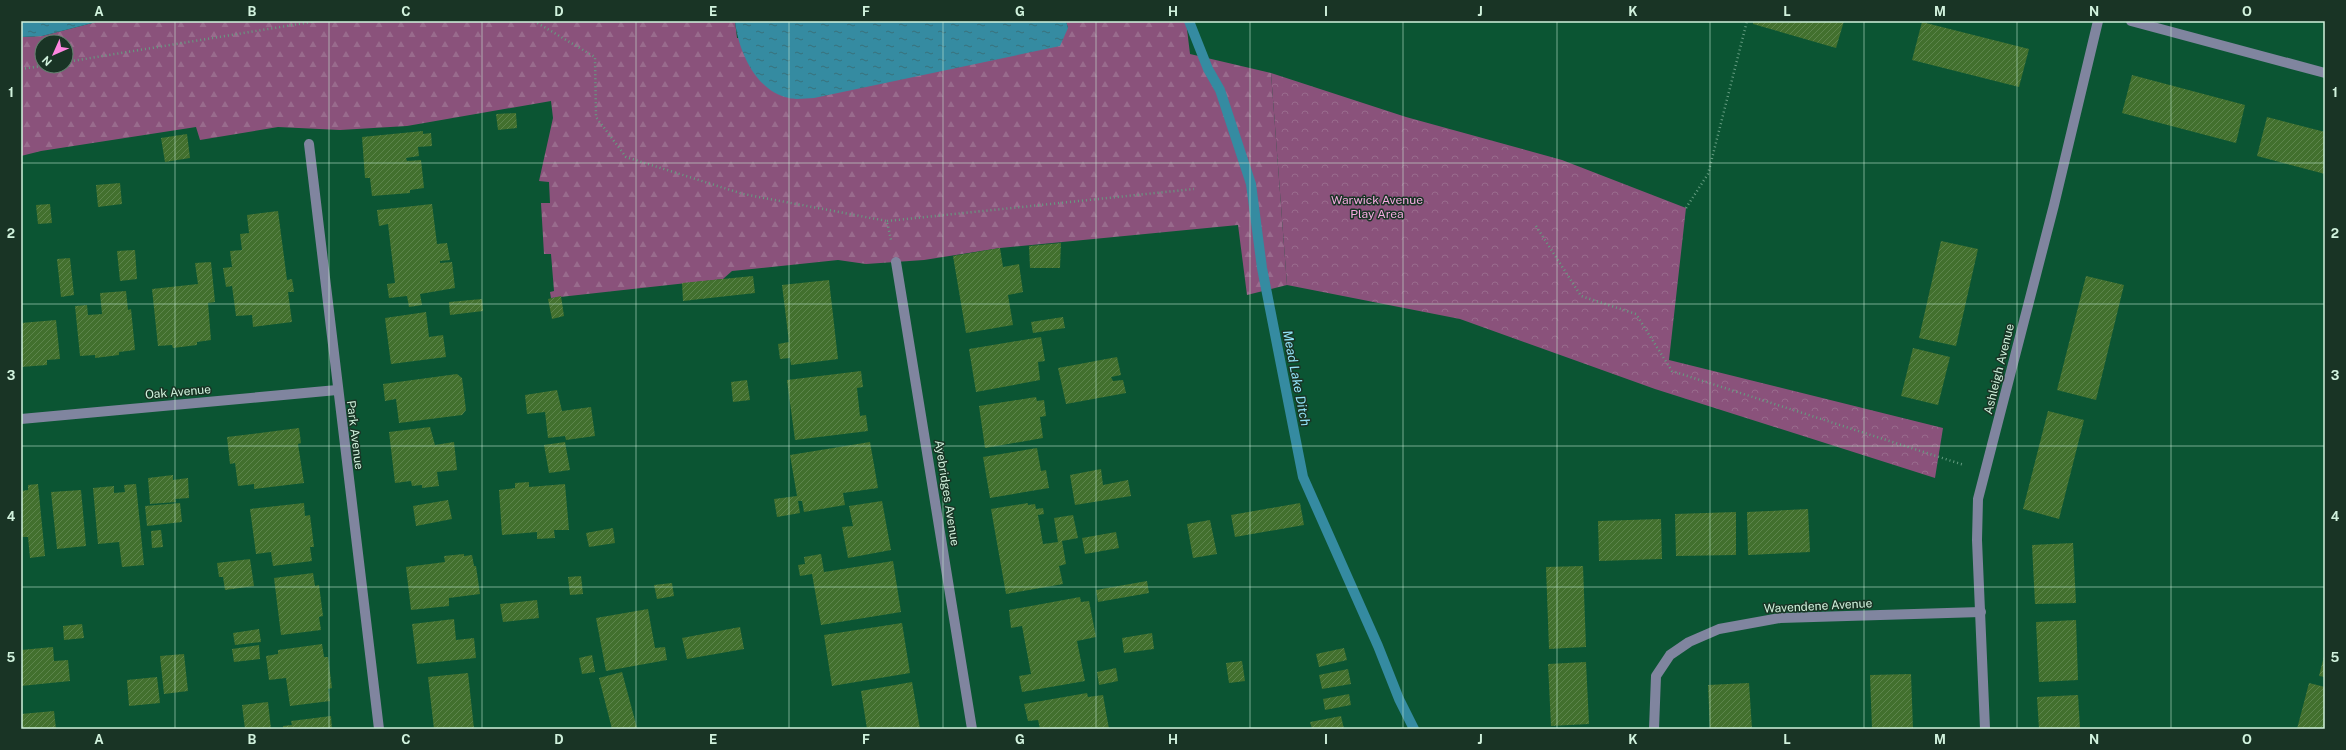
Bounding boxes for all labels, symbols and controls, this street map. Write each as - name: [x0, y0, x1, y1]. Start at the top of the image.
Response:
- text: A: [94, 4, 104, 19]
- text: B: [248, 4, 257, 19]
- text: C: [401, 4, 411, 19]
- text: D: [554, 4, 564, 19]
- text: E: [709, 4, 717, 19]
- text: F: [862, 4, 870, 19]
- text: G: [1015, 4, 1025, 19]
- text: H: [1168, 4, 1178, 19]
- text: I: [1324, 4, 1328, 19]
- text: J: [1477, 4, 1483, 19]
- text: K: [1628, 4, 1638, 19]
- text: L: [1783, 4, 1791, 19]
- text: M: [1934, 4, 1946, 19]
- text: N: [2089, 4, 2099, 19]
- text: O: [2242, 4, 2252, 19]
- north arrow: [34, 34, 74, 74]
- text: N: [40, 54, 54, 68]
- text: 1: [8, 85, 14, 100]
- text: 1: [2332, 85, 2338, 100]
- park label: Warwick Avenue Play Area: [1331, 193, 1423, 221]
- text: 2: [7, 226, 15, 241]
- text: 2: [2331, 226, 2339, 241]
- street label: Ashleigh Avenue: [1981, 322, 2017, 416]
- water label: Mead Lake Ditch: [1280, 329, 1313, 427]
- text: 3: [7, 368, 16, 383]
- text: 3: [2331, 368, 2340, 383]
- street label: Oak Avenue: [144, 382, 212, 402]
- street label: Park Avenue: [344, 400, 366, 471]
- street label: Ayebridges Avenue: [932, 439, 962, 547]
- text: 4: [7, 509, 16, 524]
- text: 4: [2331, 509, 2340, 524]
- street label: Wavendene Avenue: [1763, 596, 1873, 616]
- text: 5: [7, 650, 16, 665]
- text: 5: [2331, 650, 2340, 665]
- text: A: [94, 732, 104, 747]
- text: B: [248, 732, 257, 747]
- text: C: [401, 732, 411, 747]
- text: D: [554, 732, 564, 747]
- text: E: [709, 732, 717, 747]
- text: F: [862, 732, 870, 747]
- text: G: [1015, 732, 1025, 747]
- text: H: [1168, 732, 1178, 747]
- text: I: [1324, 732, 1328, 747]
- text: J: [1477, 732, 1483, 747]
- text: K: [1628, 732, 1638, 747]
- text: L: [1783, 732, 1791, 747]
- text: M: [1934, 732, 1946, 747]
- text: N: [2089, 732, 2099, 747]
- text: O: [2242, 732, 2252, 747]

